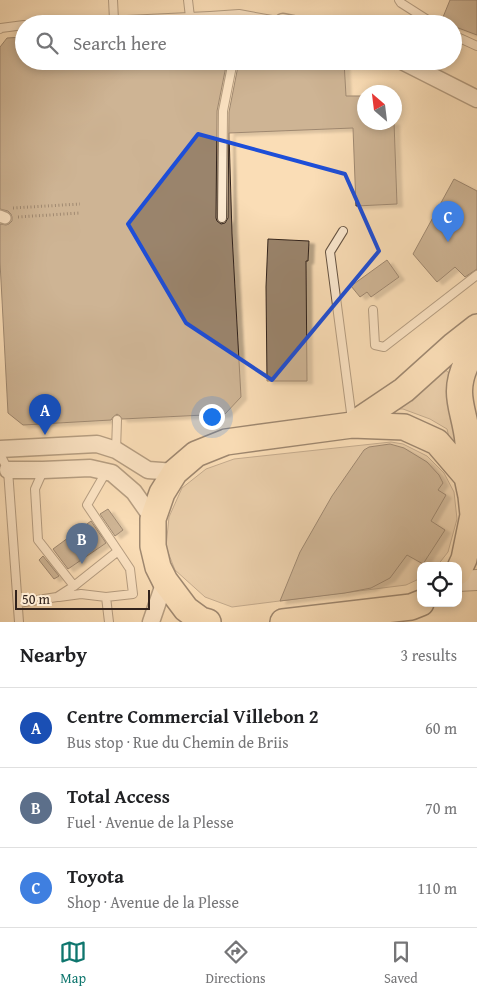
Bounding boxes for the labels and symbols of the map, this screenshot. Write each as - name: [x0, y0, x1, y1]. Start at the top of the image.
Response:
- north arrow: [357, 85, 402, 130]
- pin: C: [432, 201, 464, 242]
- pin: A: [29, 394, 61, 435]
- your location: [199, 404, 225, 430]
- pin: B: [66, 523, 98, 564]
- scale bar: [15, 587, 150, 610]

